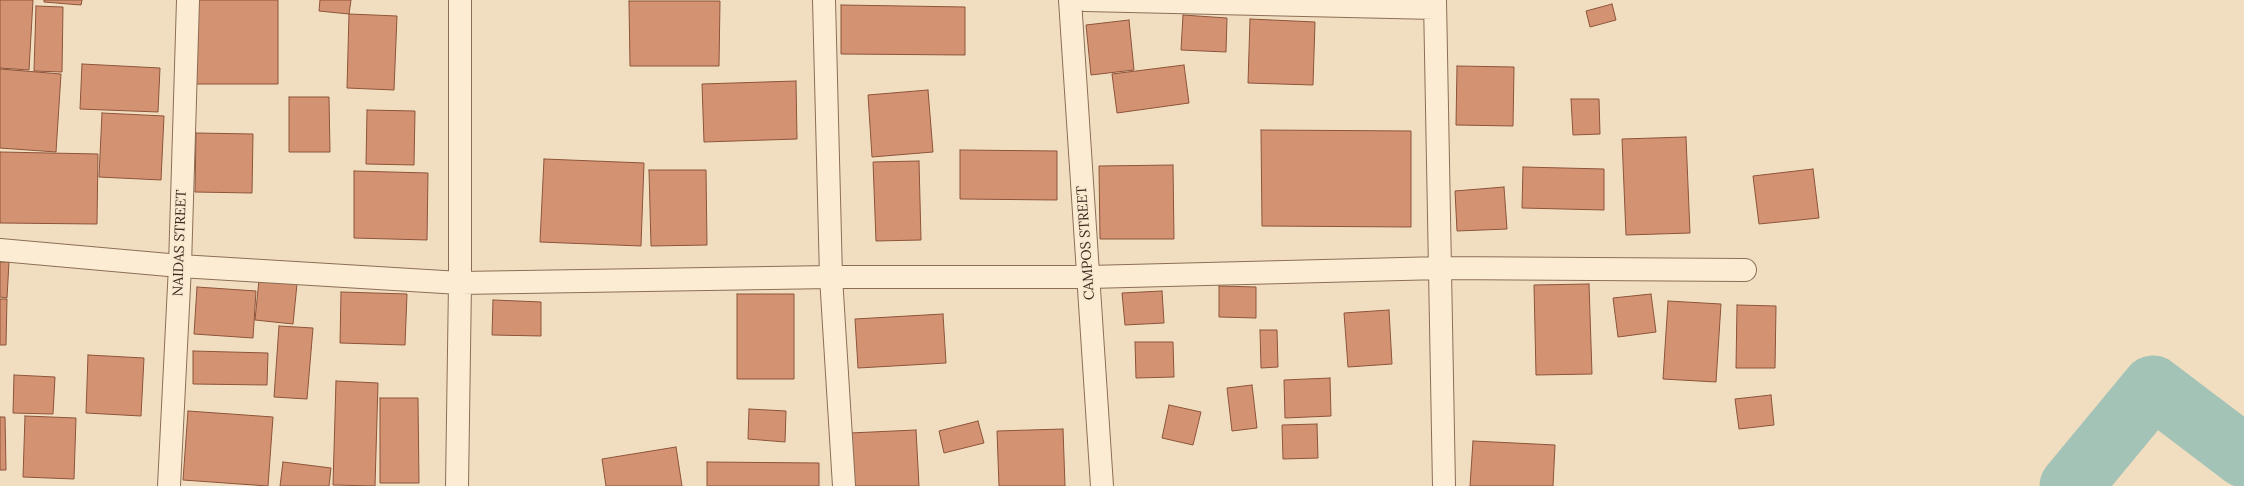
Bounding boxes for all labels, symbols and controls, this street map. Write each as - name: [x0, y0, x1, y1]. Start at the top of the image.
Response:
- street label: CAMPOS STREET: [1074, 185, 1098, 301]
- street label: NAIDAS STREET: [170, 189, 190, 297]

